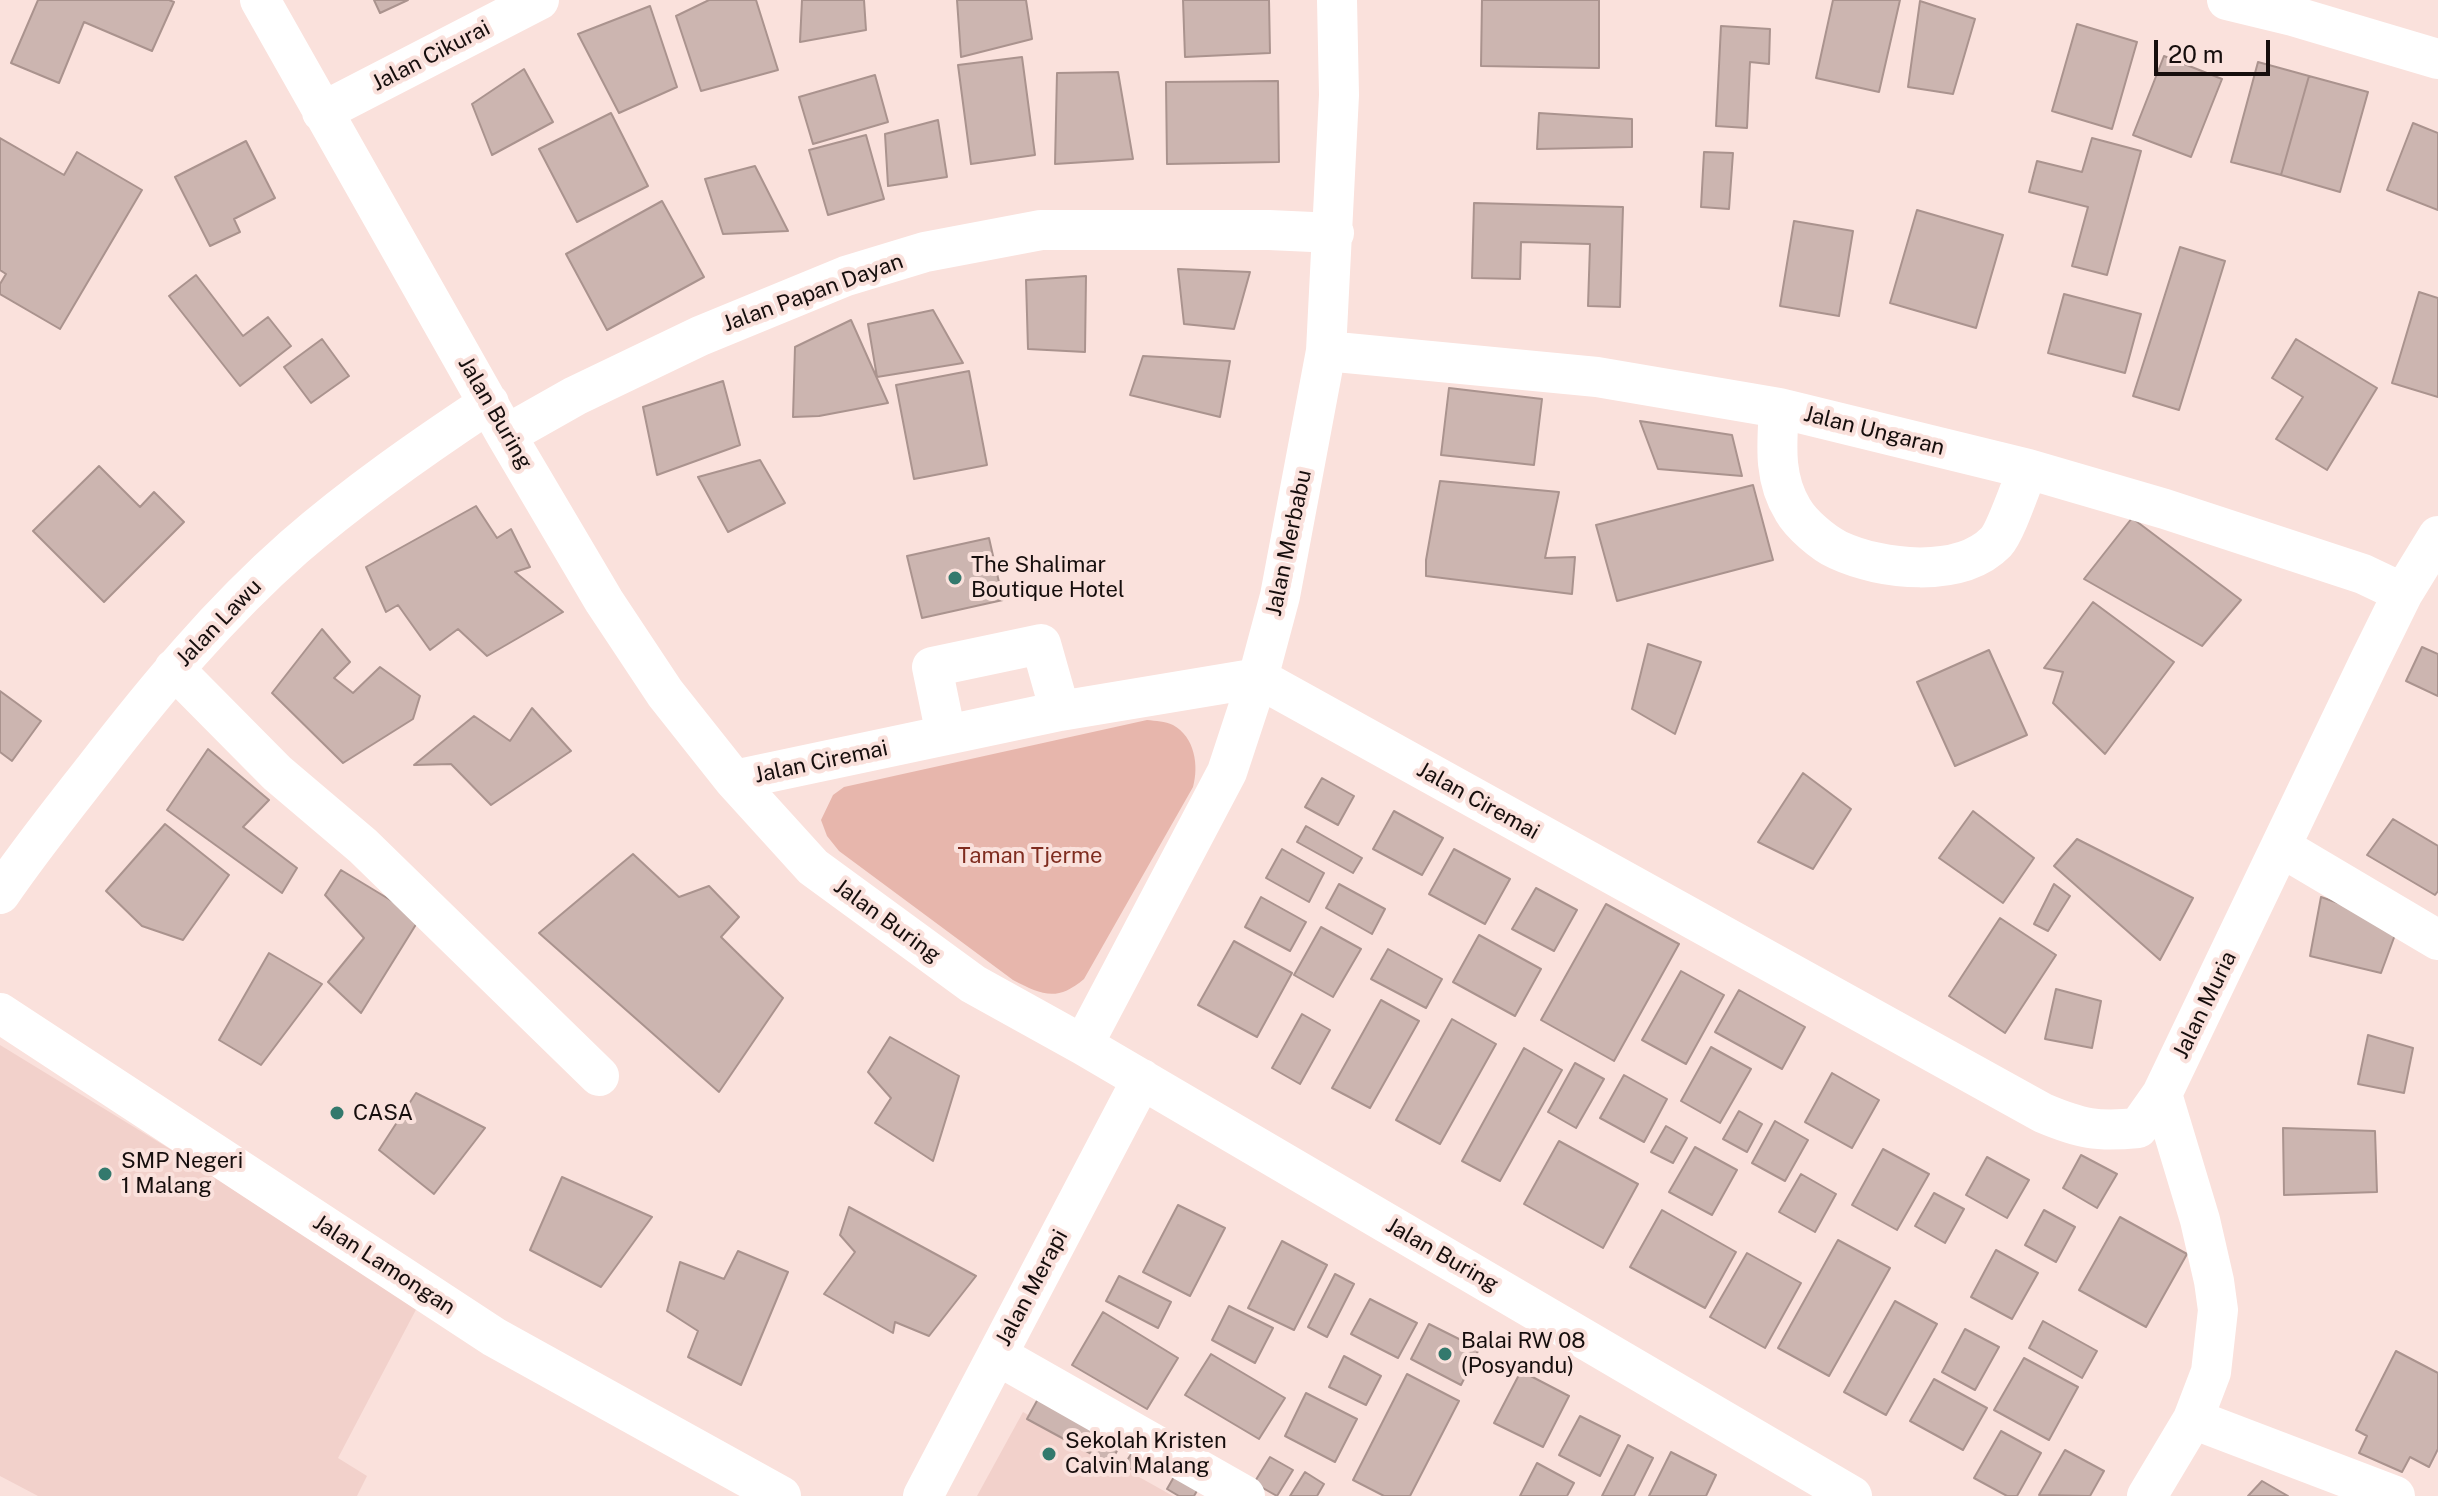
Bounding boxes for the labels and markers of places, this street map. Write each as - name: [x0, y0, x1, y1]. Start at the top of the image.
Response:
- place label: The Shalimar Boutique Hotel: [971, 552, 1125, 604]
- marker: The Shalimar Boutique Hotel: [946, 569, 964, 587]
- place label: CASA: [353, 1100, 413, 1126]
- marker: CASA: [328, 1104, 346, 1122]
- place label: SMP Negeri 1 Malang: [121, 1148, 243, 1200]
- marker: SMP Negeri 1 Malang: [96, 1165, 114, 1183]
- place label: Balai RW 08 (Posyandu): [1461, 1328, 1586, 1380]
- marker: Balai RW 08 (Posyandu): [1436, 1345, 1454, 1363]
- place label: Sekolah Kristen Calvin Malang: [1065, 1428, 1227, 1480]
- marker: Sekolah Kristen Calvin Malang: [1040, 1445, 1058, 1463]

